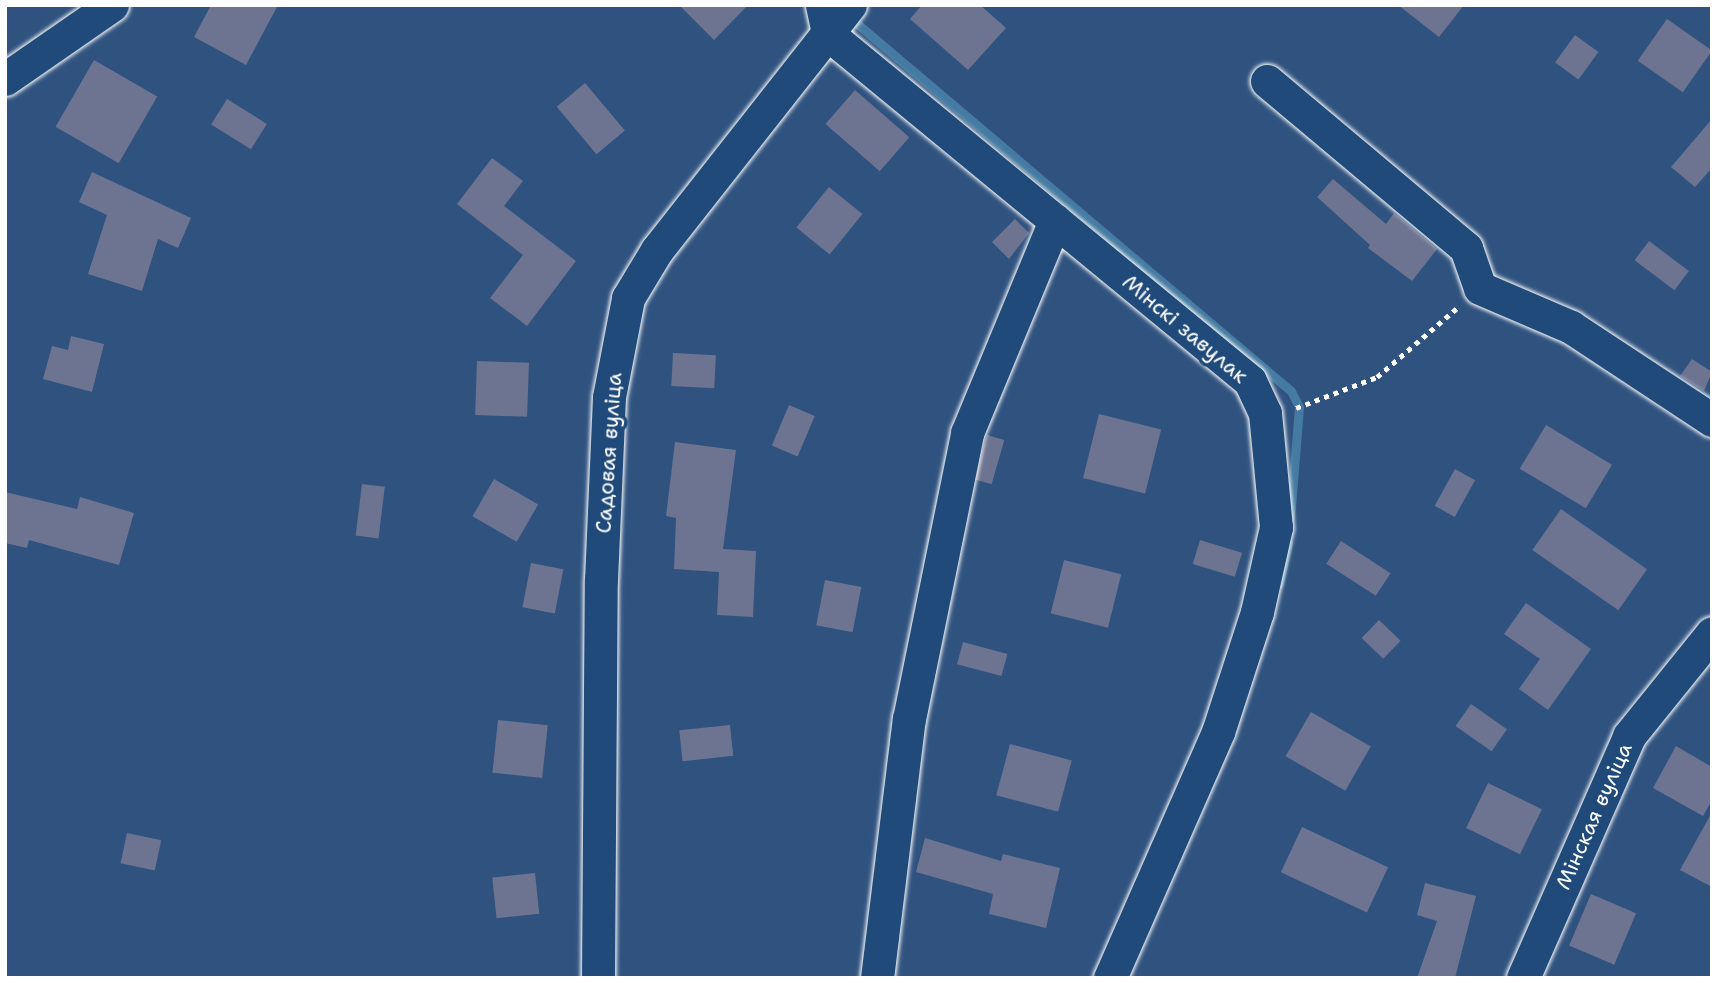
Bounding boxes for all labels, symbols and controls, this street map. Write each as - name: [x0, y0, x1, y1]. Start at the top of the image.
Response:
- street label: Мінскі завулак: [1117, 269, 1253, 389]
- street label: Садовая вуліца: [591, 372, 627, 534]
- street label: Мінская вуліца: [1550, 739, 1638, 893]

